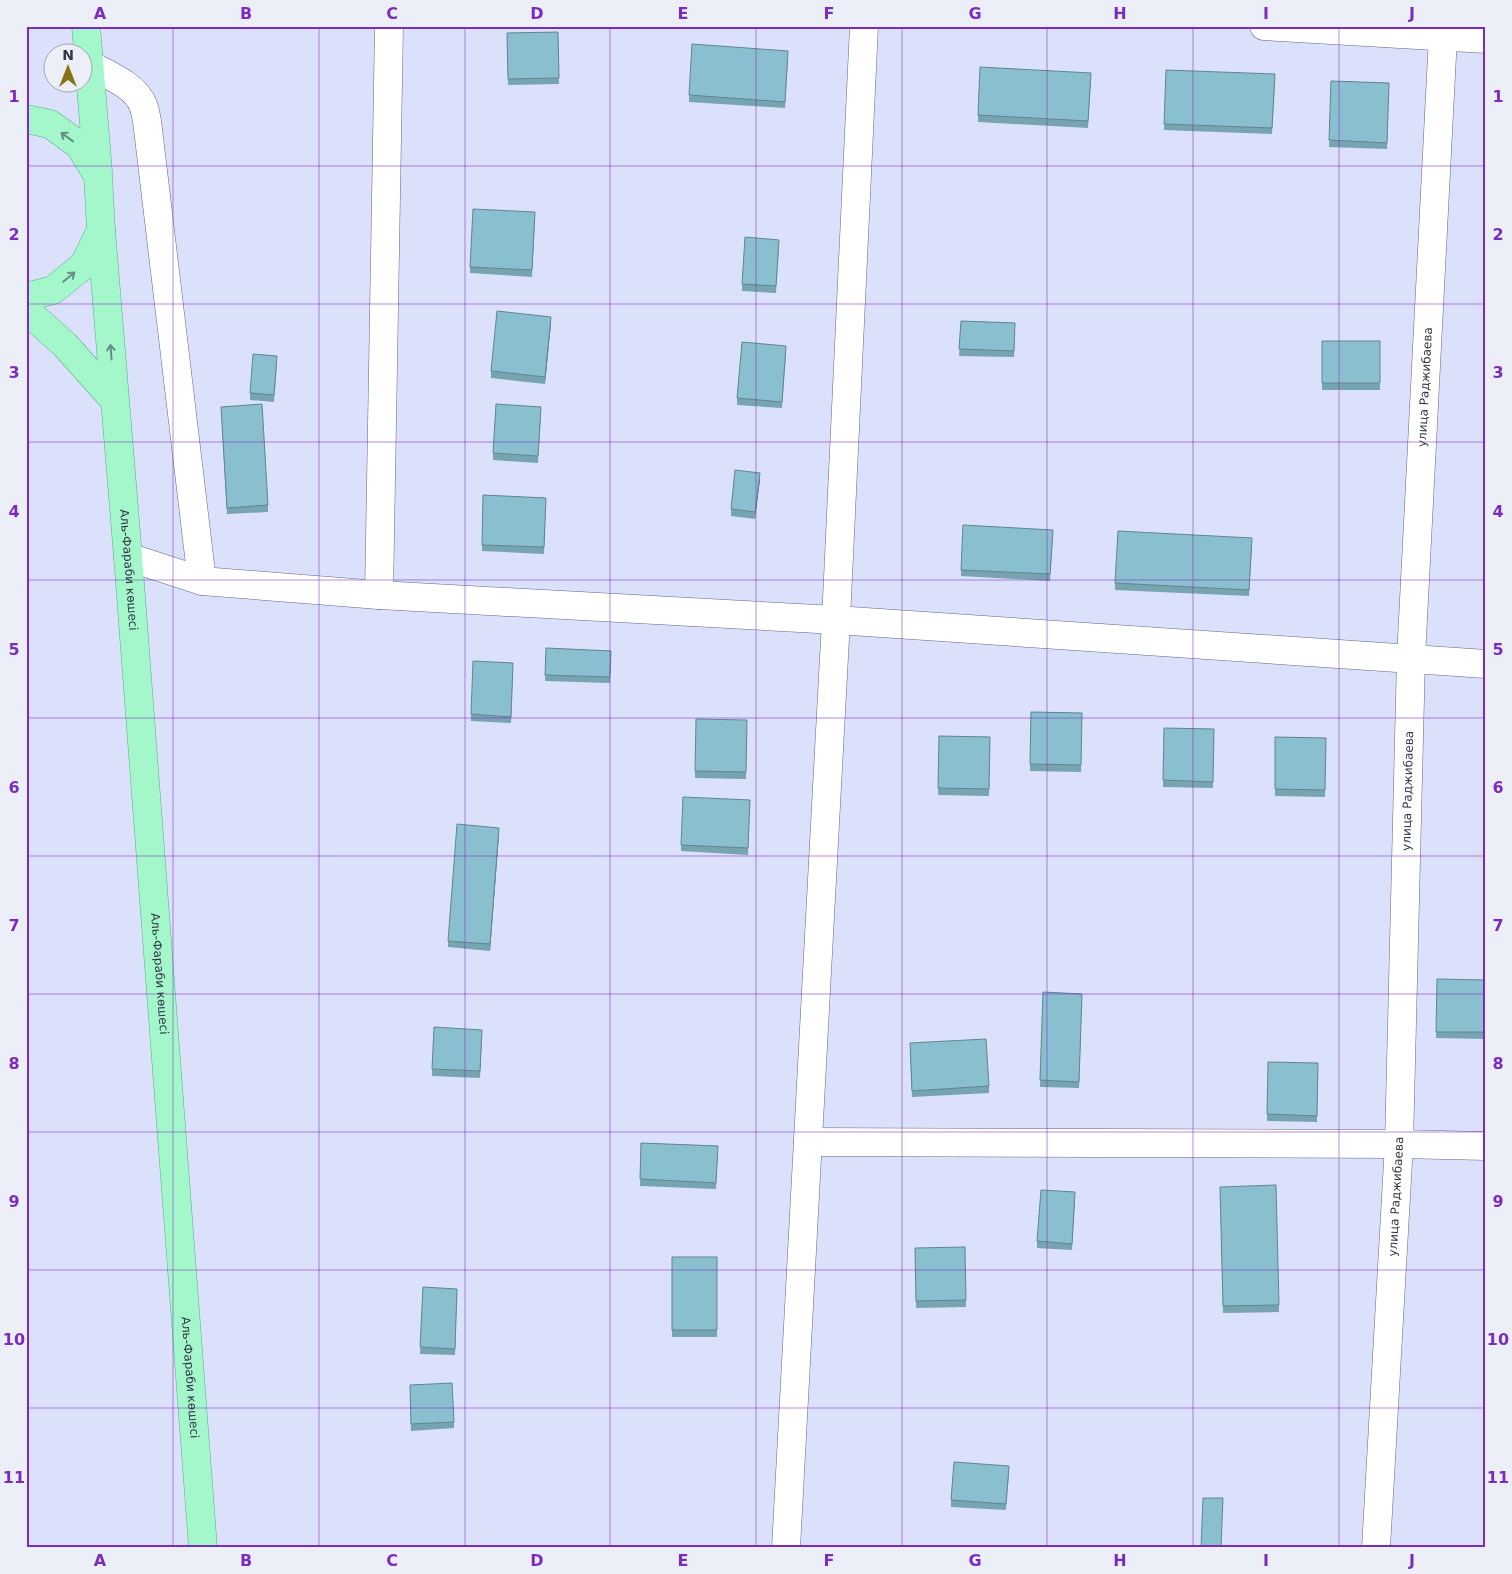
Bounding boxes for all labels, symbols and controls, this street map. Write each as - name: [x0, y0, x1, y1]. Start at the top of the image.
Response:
- text: A: [94, 4, 107, 23]
- text: B: [240, 4, 252, 23]
- text: C: [386, 4, 398, 23]
- text: D: [530, 4, 544, 23]
- text: E: [678, 4, 688, 23]
- text: F: [824, 4, 834, 23]
- text: G: [968, 4, 982, 23]
- text: H: [1113, 4, 1127, 23]
- text: I: [1263, 4, 1269, 23]
- text: J: [1408, 4, 1415, 23]
- north arrow: [42, 42, 92, 92]
- text: N: [62, 47, 74, 63]
- text: 1: [8, 87, 20, 106]
- text: 1: [1492, 87, 1504, 106]
- one-way arrow: [60, 132, 74, 142]
- text: 2: [8, 225, 20, 244]
- text: 2: [1492, 225, 1504, 244]
- one-way arrow: [63, 271, 76, 282]
- street label: улица Раджибаева: [1415, 327, 1435, 447]
- one-way arrow: [106, 345, 116, 361]
- text: 3: [8, 363, 20, 382]
- text: 3: [1492, 363, 1504, 382]
- text: 4: [8, 502, 20, 521]
- text: 4: [1492, 502, 1504, 521]
- street label: Аль-Фараби көшесі: [117, 508, 141, 631]
- text: 5: [8, 640, 20, 659]
- text: 5: [1492, 640, 1504, 659]
- street label: улица Раджибаева: [1399, 731, 1416, 851]
- text: 6: [8, 778, 20, 797]
- text: 6: [1492, 778, 1504, 797]
- street label: Аль-Фараби көшесі: [148, 912, 171, 1035]
- text: 7: [8, 916, 20, 935]
- text: 7: [1492, 916, 1504, 935]
- text: 8: [8, 1054, 20, 1073]
- text: 8: [1492, 1054, 1504, 1073]
- street label: улица Раджибаева: [1386, 1136, 1406, 1257]
- text: 9: [8, 1192, 20, 1211]
- text: 9: [1492, 1192, 1504, 1211]
- street label: Аль-Фараби көшесі: [179, 1316, 202, 1439]
- text: 10: [3, 1330, 25, 1349]
- text: 10: [1487, 1330, 1509, 1349]
- text: 11: [3, 1468, 25, 1487]
- text: 11: [1487, 1468, 1509, 1487]
- text: A: [94, 1551, 107, 1570]
- text: B: [240, 1551, 252, 1570]
- text: C: [386, 1551, 398, 1570]
- text: D: [530, 1551, 544, 1570]
- text: E: [678, 1551, 688, 1570]
- text: F: [824, 1551, 834, 1570]
- text: G: [968, 1551, 982, 1570]
- text: H: [1113, 1551, 1127, 1570]
- text: I: [1263, 1551, 1269, 1570]
- text: J: [1408, 1551, 1415, 1570]

